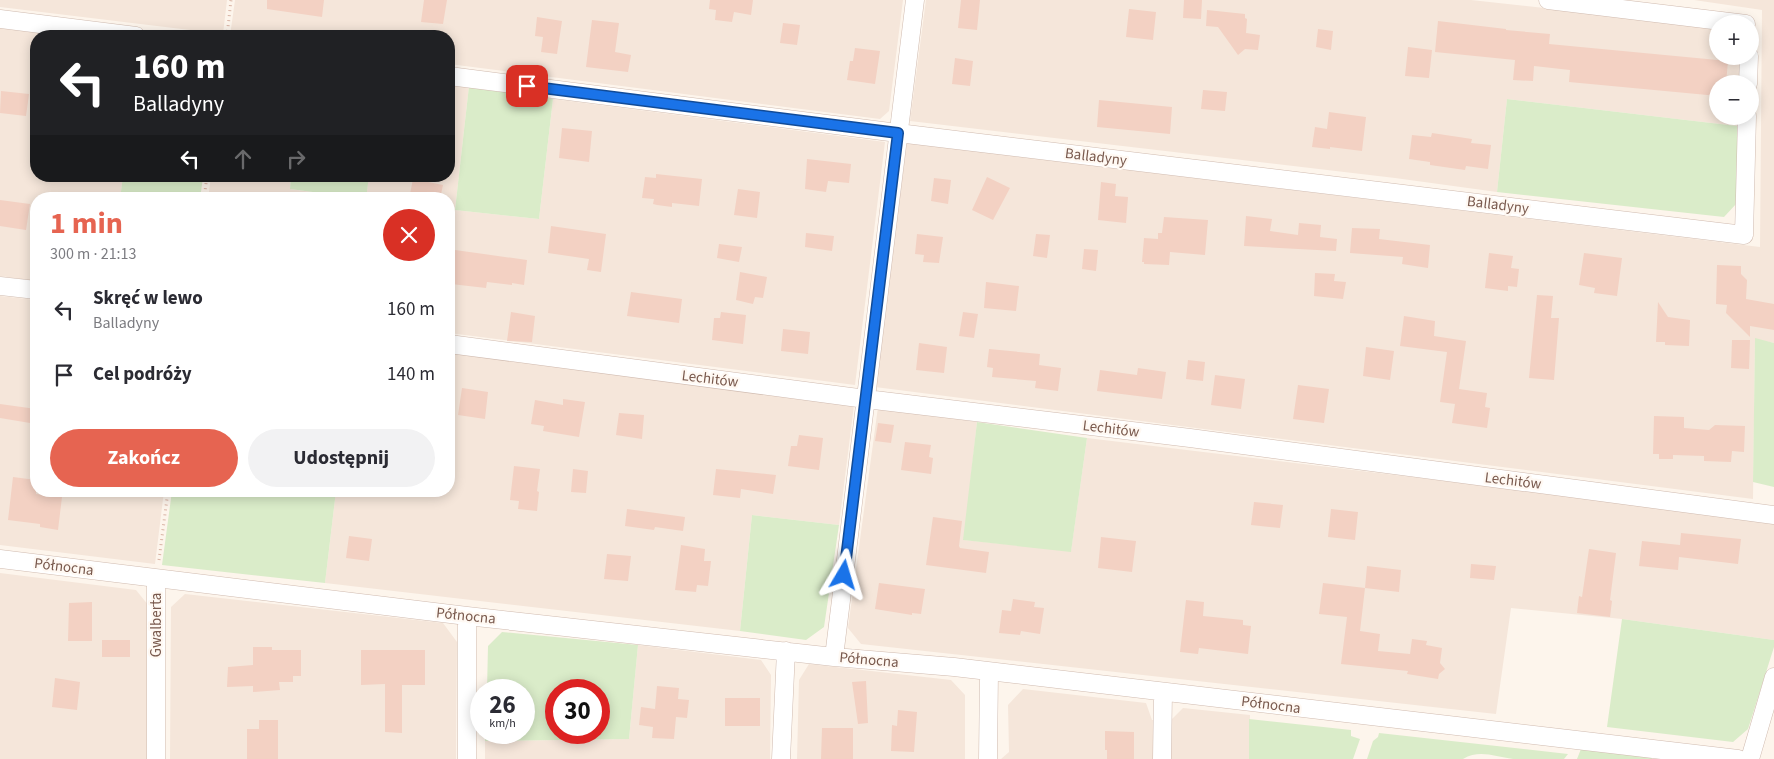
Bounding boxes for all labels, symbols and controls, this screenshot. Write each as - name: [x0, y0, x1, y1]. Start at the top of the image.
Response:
- map controls: [1709, 15, 1759, 125]
- button: +: [1709, 15, 1759, 65]
- text: 160 m: [133, 42, 225, 92]
- icon: left: [50, 50, 115, 115]
- pin: [506, 65, 548, 107]
- icon: arrive: [513, 72, 541, 100]
- button: −: [1709, 75, 1759, 125]
- text: Balladyny: [133, 88, 224, 120]
- street label: Balladyny: [1064, 143, 1128, 171]
- icon: left: [176, 145, 204, 173]
- icon: ahead: [229, 145, 257, 173]
- icon: right: [282, 145, 310, 173]
- street label: Balladyny: [1466, 191, 1530, 219]
- text: 1 min: [50, 202, 123, 245]
- button: close: [383, 209, 435, 261]
- text: 300 m · 21:13: [50, 243, 137, 265]
- text: Skręć w lewo: [93, 285, 203, 312]
- icon: left: [50, 296, 78, 324]
- text: 160 m: [387, 296, 435, 323]
- text: Balladyny: [93, 312, 159, 334]
- icon: arrive: [50, 361, 78, 389]
- text: Cel podróży: [93, 361, 192, 388]
- text: 140 m: [387, 361, 435, 388]
- street label: Lechitów: [680, 365, 740, 393]
- street label: Lechitów: [1081, 415, 1141, 443]
- button: Zakończ: [50, 429, 238, 487]
- button: Udostępnij: [248, 429, 435, 487]
- street label: Lechitów: [1483, 467, 1543, 495]
- position arrow: [817, 548, 869, 600]
- street label: Północna: [33, 553, 95, 581]
- street label: Gwalberta: [146, 593, 167, 657]
- street label: Północna: [435, 602, 497, 630]
- street label: Północna: [838, 647, 900, 673]
- speed limit sign: 30: [545, 679, 610, 744]
- text: 26: [489, 687, 516, 723]
- street label: Północna: [1240, 691, 1302, 719]
- text: km/h: [489, 715, 516, 732]

